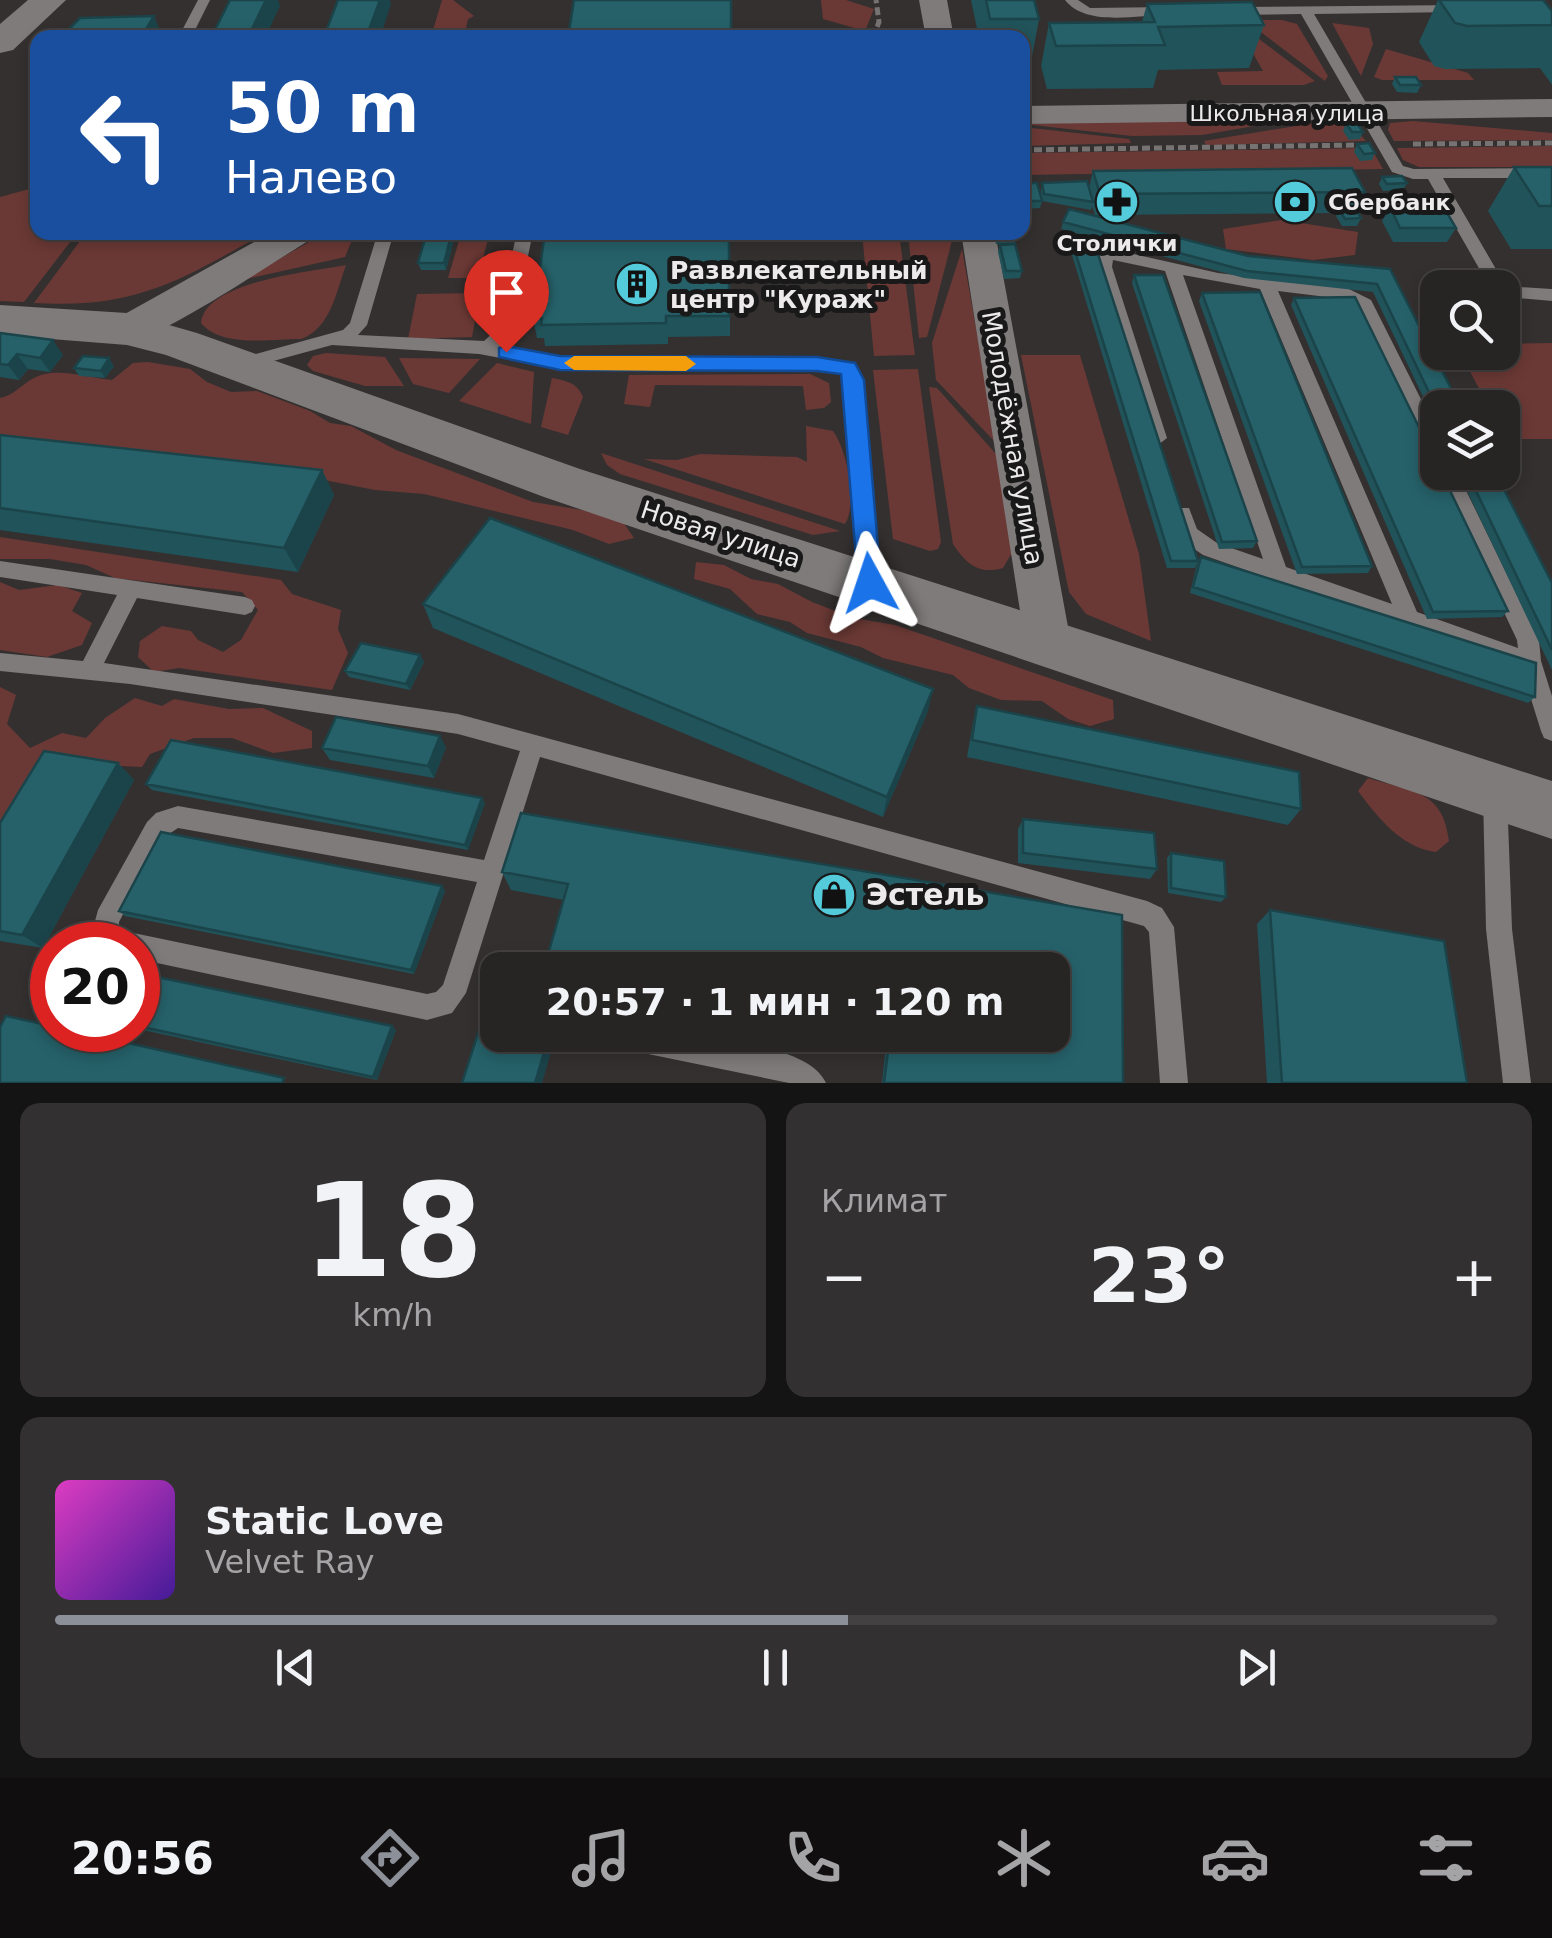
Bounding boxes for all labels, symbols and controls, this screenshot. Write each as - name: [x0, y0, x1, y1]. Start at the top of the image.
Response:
- text: 50 m: [225, 67, 420, 149]
- icon: left: [60, 70, 190, 200]
- street label: Школьная улица: [1189, 101, 1385, 126]
- text: Налево: [225, 151, 397, 204]
- pharmacy icon: Столички: [1094, 179, 1140, 225]
- bank icon: Сбербанк: [1272, 179, 1318, 225]
- place label: Сбербанк: [1328, 190, 1451, 215]
- place label: Столички: [1057, 231, 1178, 256]
- pin: [464, 250, 549, 353]
- place label: Развлекательный центр "Кураж": [670, 256, 928, 314]
- building icon: Развлекательный центр "Кураж": [614, 261, 660, 307]
- icon: arrive: [479, 265, 534, 320]
- map controls: [1420, 270, 1520, 490]
- button: search: [1420, 270, 1520, 370]
- street label: Молодёжная улица: [976, 309, 1049, 567]
- button: layers: [1420, 390, 1520, 490]
- street label: Новая улица: [637, 495, 805, 574]
- position arrow: [818, 531, 922, 635]
- shop icon: Эстель: [811, 872, 857, 918]
- place label: Эстель: [866, 877, 984, 912]
- speed limit sign: 20: [30, 922, 160, 1052]
- text: 20:57 · 1 мин · 120 m: [546, 980, 1004, 1024]
- text: 18: [303, 1155, 483, 1307]
- text: Климат: [821, 1182, 947, 1220]
- text: 23°: [1088, 1232, 1230, 1320]
- text: −: [821, 1245, 867, 1309]
- text: +: [1451, 1245, 1497, 1309]
- text: km/h: [353, 1296, 433, 1334]
- text: Static Love: [205, 1499, 444, 1543]
- text: Velvet Ray: [205, 1543, 374, 1581]
- icon: previous: [268, 1640, 323, 1695]
- icon: pause: [748, 1640, 803, 1695]
- icon: next: [1229, 1640, 1284, 1695]
- icon: directions: [355, 1823, 425, 1893]
- icon: music: [566, 1823, 636, 1893]
- icon: phone: [778, 1823, 848, 1893]
- icon: climate: [989, 1823, 1059, 1893]
- icon: car: [1200, 1823, 1270, 1893]
- icon: filters: [1411, 1823, 1481, 1893]
- text: 20:56: [71, 1832, 214, 1885]

